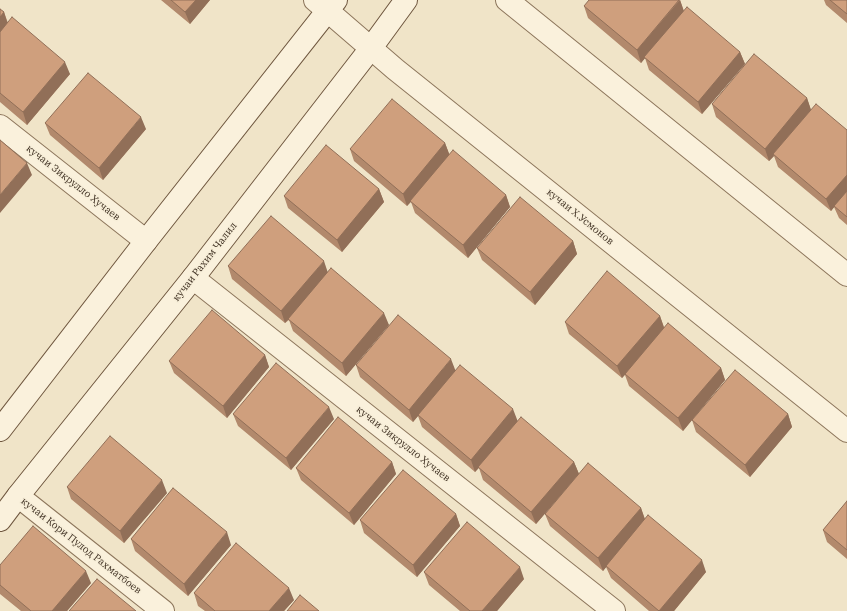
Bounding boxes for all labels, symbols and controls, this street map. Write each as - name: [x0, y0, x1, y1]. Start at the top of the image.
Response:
- street label: кучаи Зикрулло Хучаев: [24, 143, 122, 223]
- street label: кучаи Х.Усмонов: [544, 186, 616, 248]
- street label: кучаи Рахим Чалил: [170, 220, 240, 304]
- street label: кучаи Зикрулло Хучаев: [354, 404, 452, 484]
- street label: кучаи Кори Пулод Рахматбоев: [18, 495, 144, 597]

